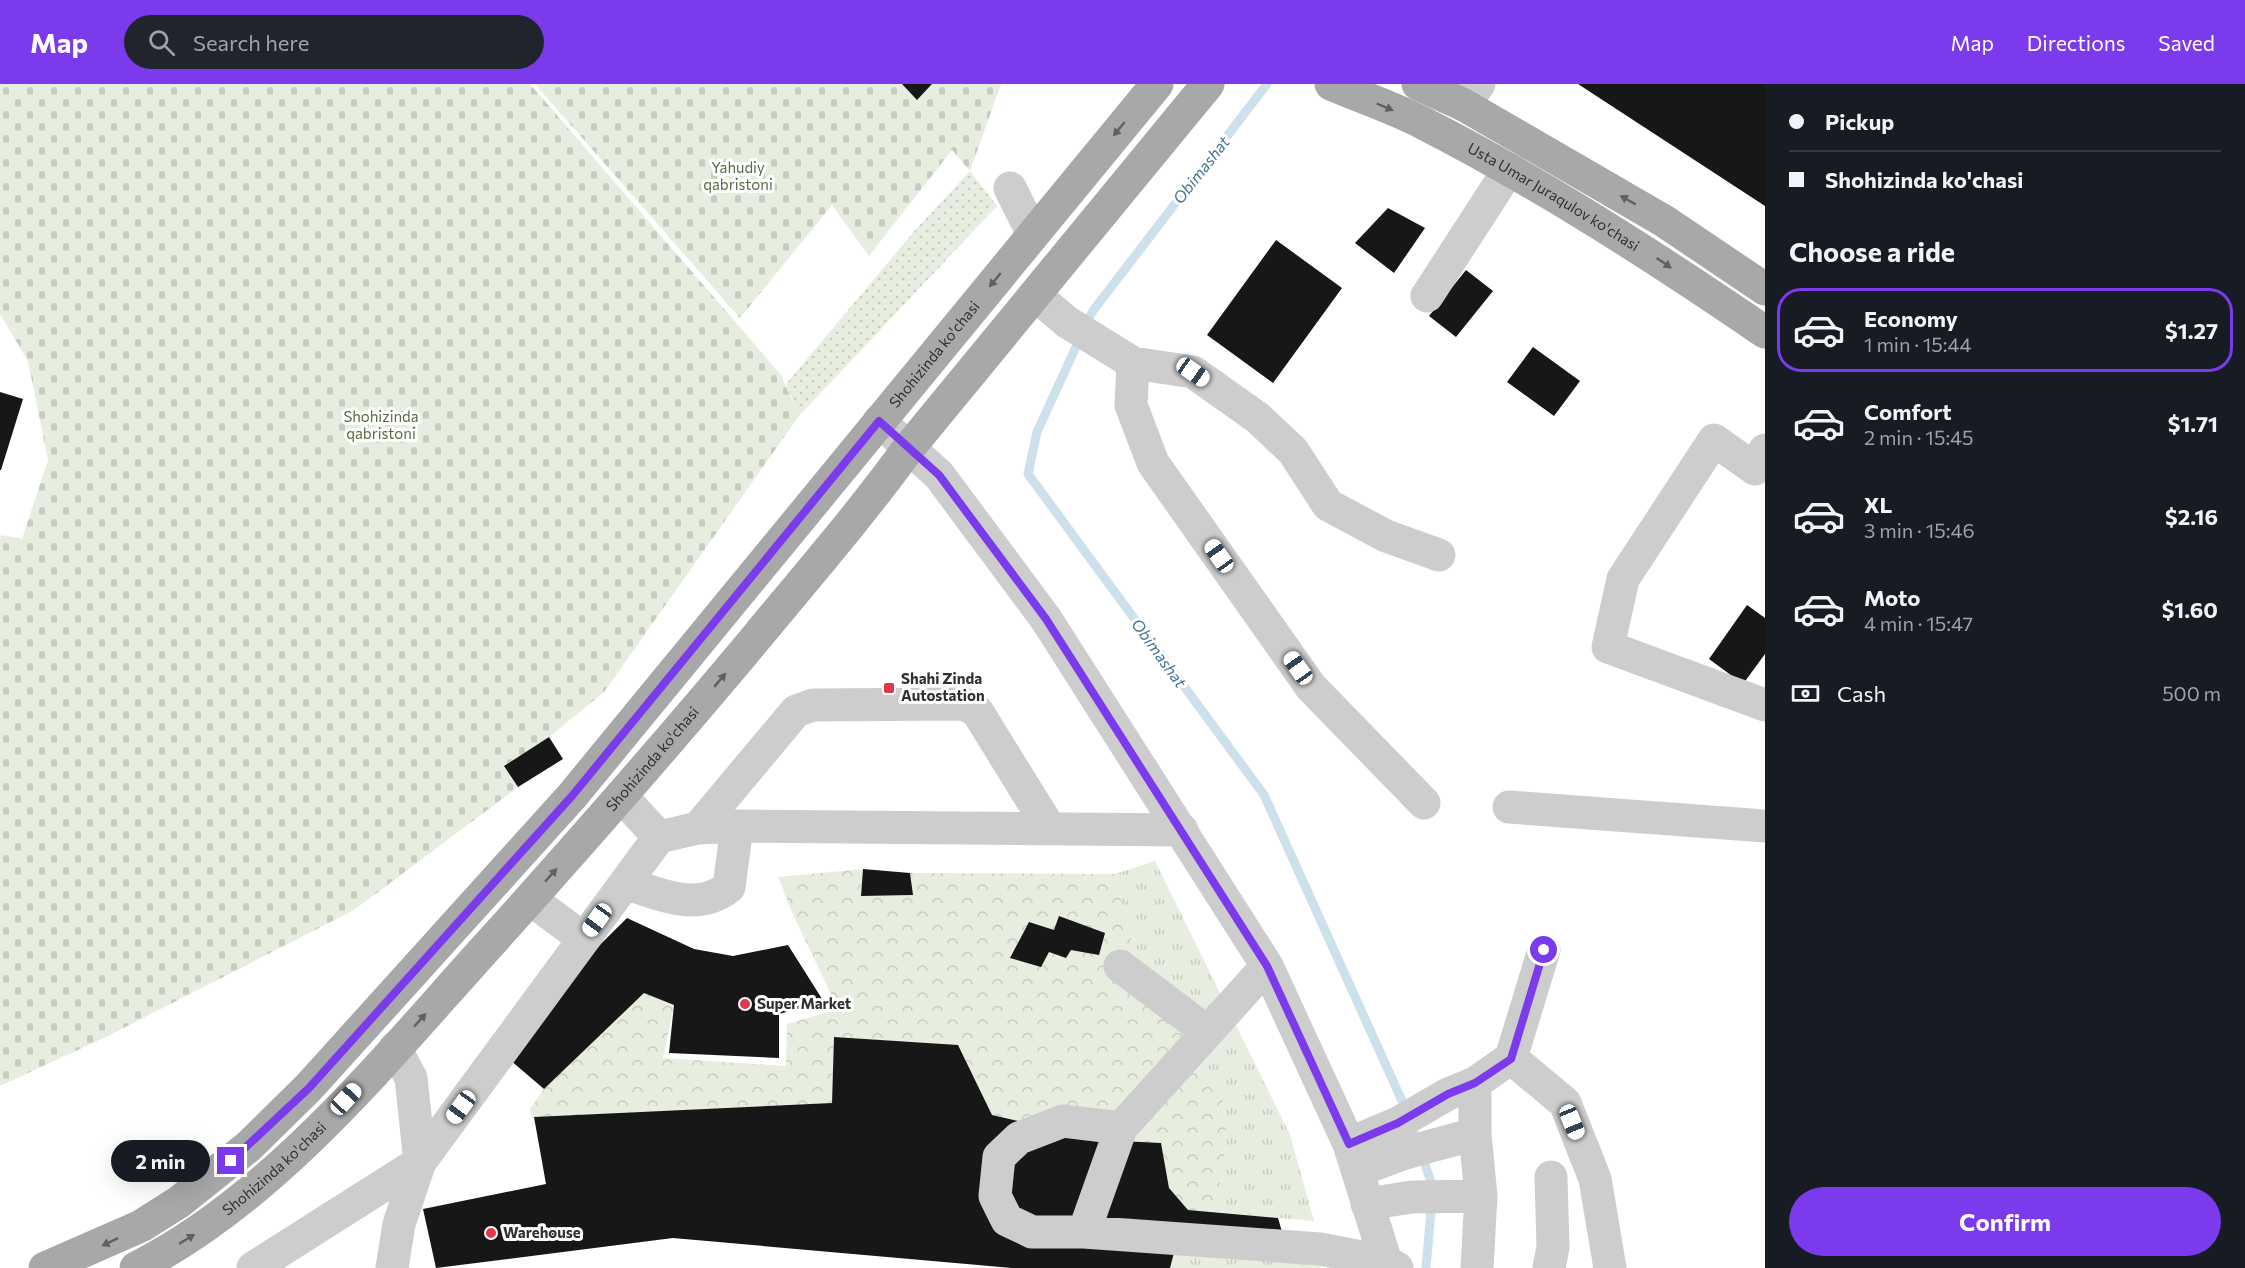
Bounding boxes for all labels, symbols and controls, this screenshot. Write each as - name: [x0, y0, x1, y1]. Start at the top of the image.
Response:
- search box: [124, 15, 544, 69]
- text: Map: [30, 25, 88, 59]
- icon: search: [145, 26, 178, 59]
- text: Search here: [193, 29, 309, 56]
- text: Map: [1951, 30, 1994, 55]
- text: Directions: [2027, 30, 2125, 55]
- text: Saved: [2158, 30, 2215, 55]
- one-way arrow: [1376, 102, 1393, 111]
- text: Pickup: [1825, 108, 1894, 135]
- one-way arrow: [1113, 121, 1126, 137]
- water label: Obimashat: [1168, 132, 1233, 207]
- street label: Usta Umar Juraqulov ko'chasi: [1465, 138, 1643, 254]
- park label: Yahudiy qabristoni: [703, 158, 773, 193]
- text: Shohizinda ko'chasi: [1825, 166, 2023, 193]
- one-way arrow: [1619, 195, 1636, 205]
- text: Choose a ride: [1789, 235, 1955, 268]
- one-way arrow: [1656, 257, 1672, 269]
- one-way arrow: [989, 272, 1002, 288]
- street label: Shohizinda ko'chasi: [885, 297, 983, 411]
- icon: car: [1792, 303, 1846, 357]
- text: Economy: [1864, 305, 1958, 332]
- text: $1.27: [2165, 317, 2218, 344]
- text: 1 min · 15:44: [1864, 332, 1972, 356]
- car: [1173, 354, 1213, 390]
- icon: car: [1792, 396, 1846, 450]
- text: Comfort: [1864, 398, 1952, 425]
- park label: Shohizinda qabristoni: [343, 407, 419, 442]
- text: $1.71: [2168, 410, 2218, 437]
- text: 2 min · 15:45: [1864, 425, 1974, 449]
- icon: car: [1792, 489, 1846, 543]
- text: XL: [1864, 491, 1892, 518]
- text: $2.16: [2165, 503, 2218, 530]
- text: 3 min · 15:46: [1864, 518, 1975, 542]
- car: [1201, 536, 1237, 576]
- icon: car: [1792, 582, 1846, 636]
- text: Moto: [1864, 584, 1920, 611]
- text: $1.60: [2162, 596, 2218, 623]
- text: 4 min · 15:47: [1864, 611, 1973, 635]
- water label: Obimashat: [1128, 615, 1191, 691]
- car: [1280, 648, 1316, 688]
- place label: Shahi Zinda Autostation: [901, 669, 985, 704]
- one-way arrow: [713, 673, 726, 688]
- icon: cash: [1789, 677, 1822, 710]
- text: Cash: [1837, 680, 1886, 707]
- marker: Shahi Zinda Autostation: [882, 681, 896, 695]
- text: 500 m: [2162, 681, 2221, 705]
- street label: Shohizinda ko'chasi: [602, 702, 702, 814]
- one-way arrow: [544, 868, 557, 883]
- car: [579, 900, 615, 940]
- route start: [1530, 936, 1557, 963]
- place label: Super Market: [757, 994, 851, 1012]
- marker: Super Market: [738, 997, 752, 1011]
- one-way arrow: [413, 1013, 426, 1028]
- car: [327, 1080, 365, 1118]
- car: [443, 1087, 479, 1127]
- car: [1557, 1102, 1587, 1142]
- street label: Shohizinda ko'chasi: [218, 1118, 329, 1219]
- callout: 2 min: [111, 1140, 210, 1182]
- route end: [217, 1147, 244, 1174]
- text: 2 min: [136, 1149, 185, 1173]
- button: Confirm: [1789, 1187, 2221, 1256]
- place label: Warehouse: [503, 1223, 581, 1241]
- marker: Warehouse: [484, 1226, 498, 1240]
- one-way arrow: [179, 1234, 195, 1245]
- one-way arrow: [101, 1237, 118, 1246]

